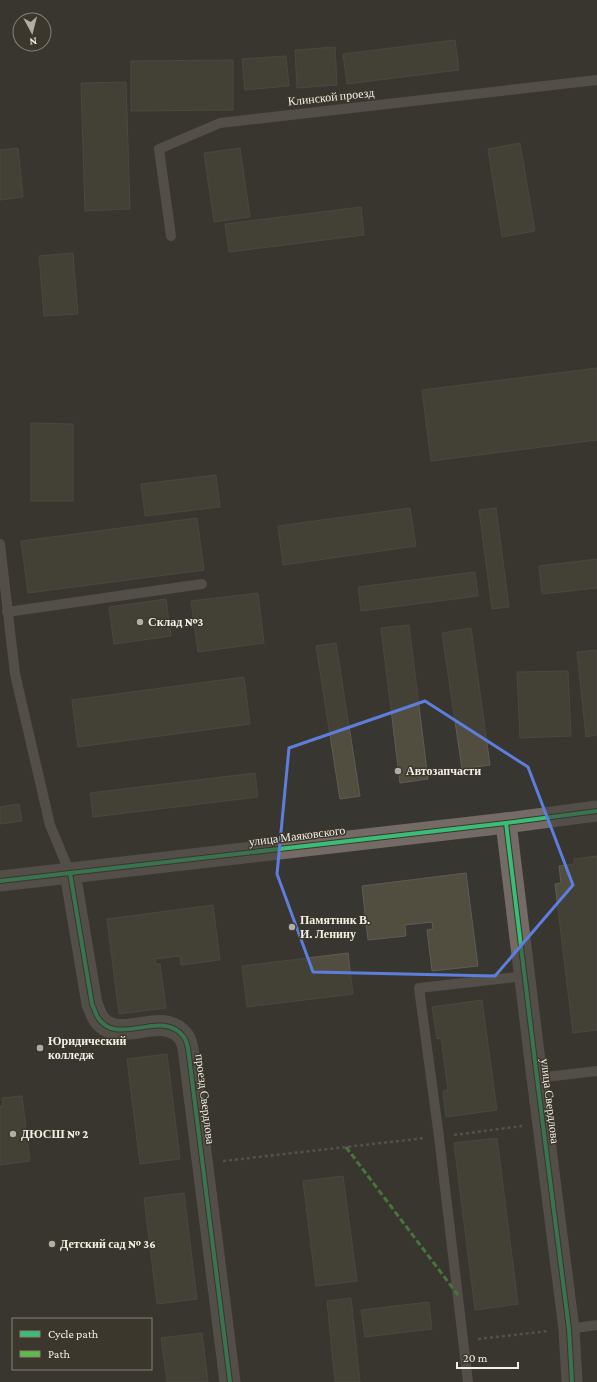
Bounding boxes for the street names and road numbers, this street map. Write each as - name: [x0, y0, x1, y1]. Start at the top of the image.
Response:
- street label: Клинской проезд: [287, 86, 375, 108]
- street label: улица Маяковского: [248, 823, 346, 849]
- street label: проезд Свердлова: [193, 1053, 218, 1145]
- street label: улица Свердлова: [538, 1058, 562, 1145]

